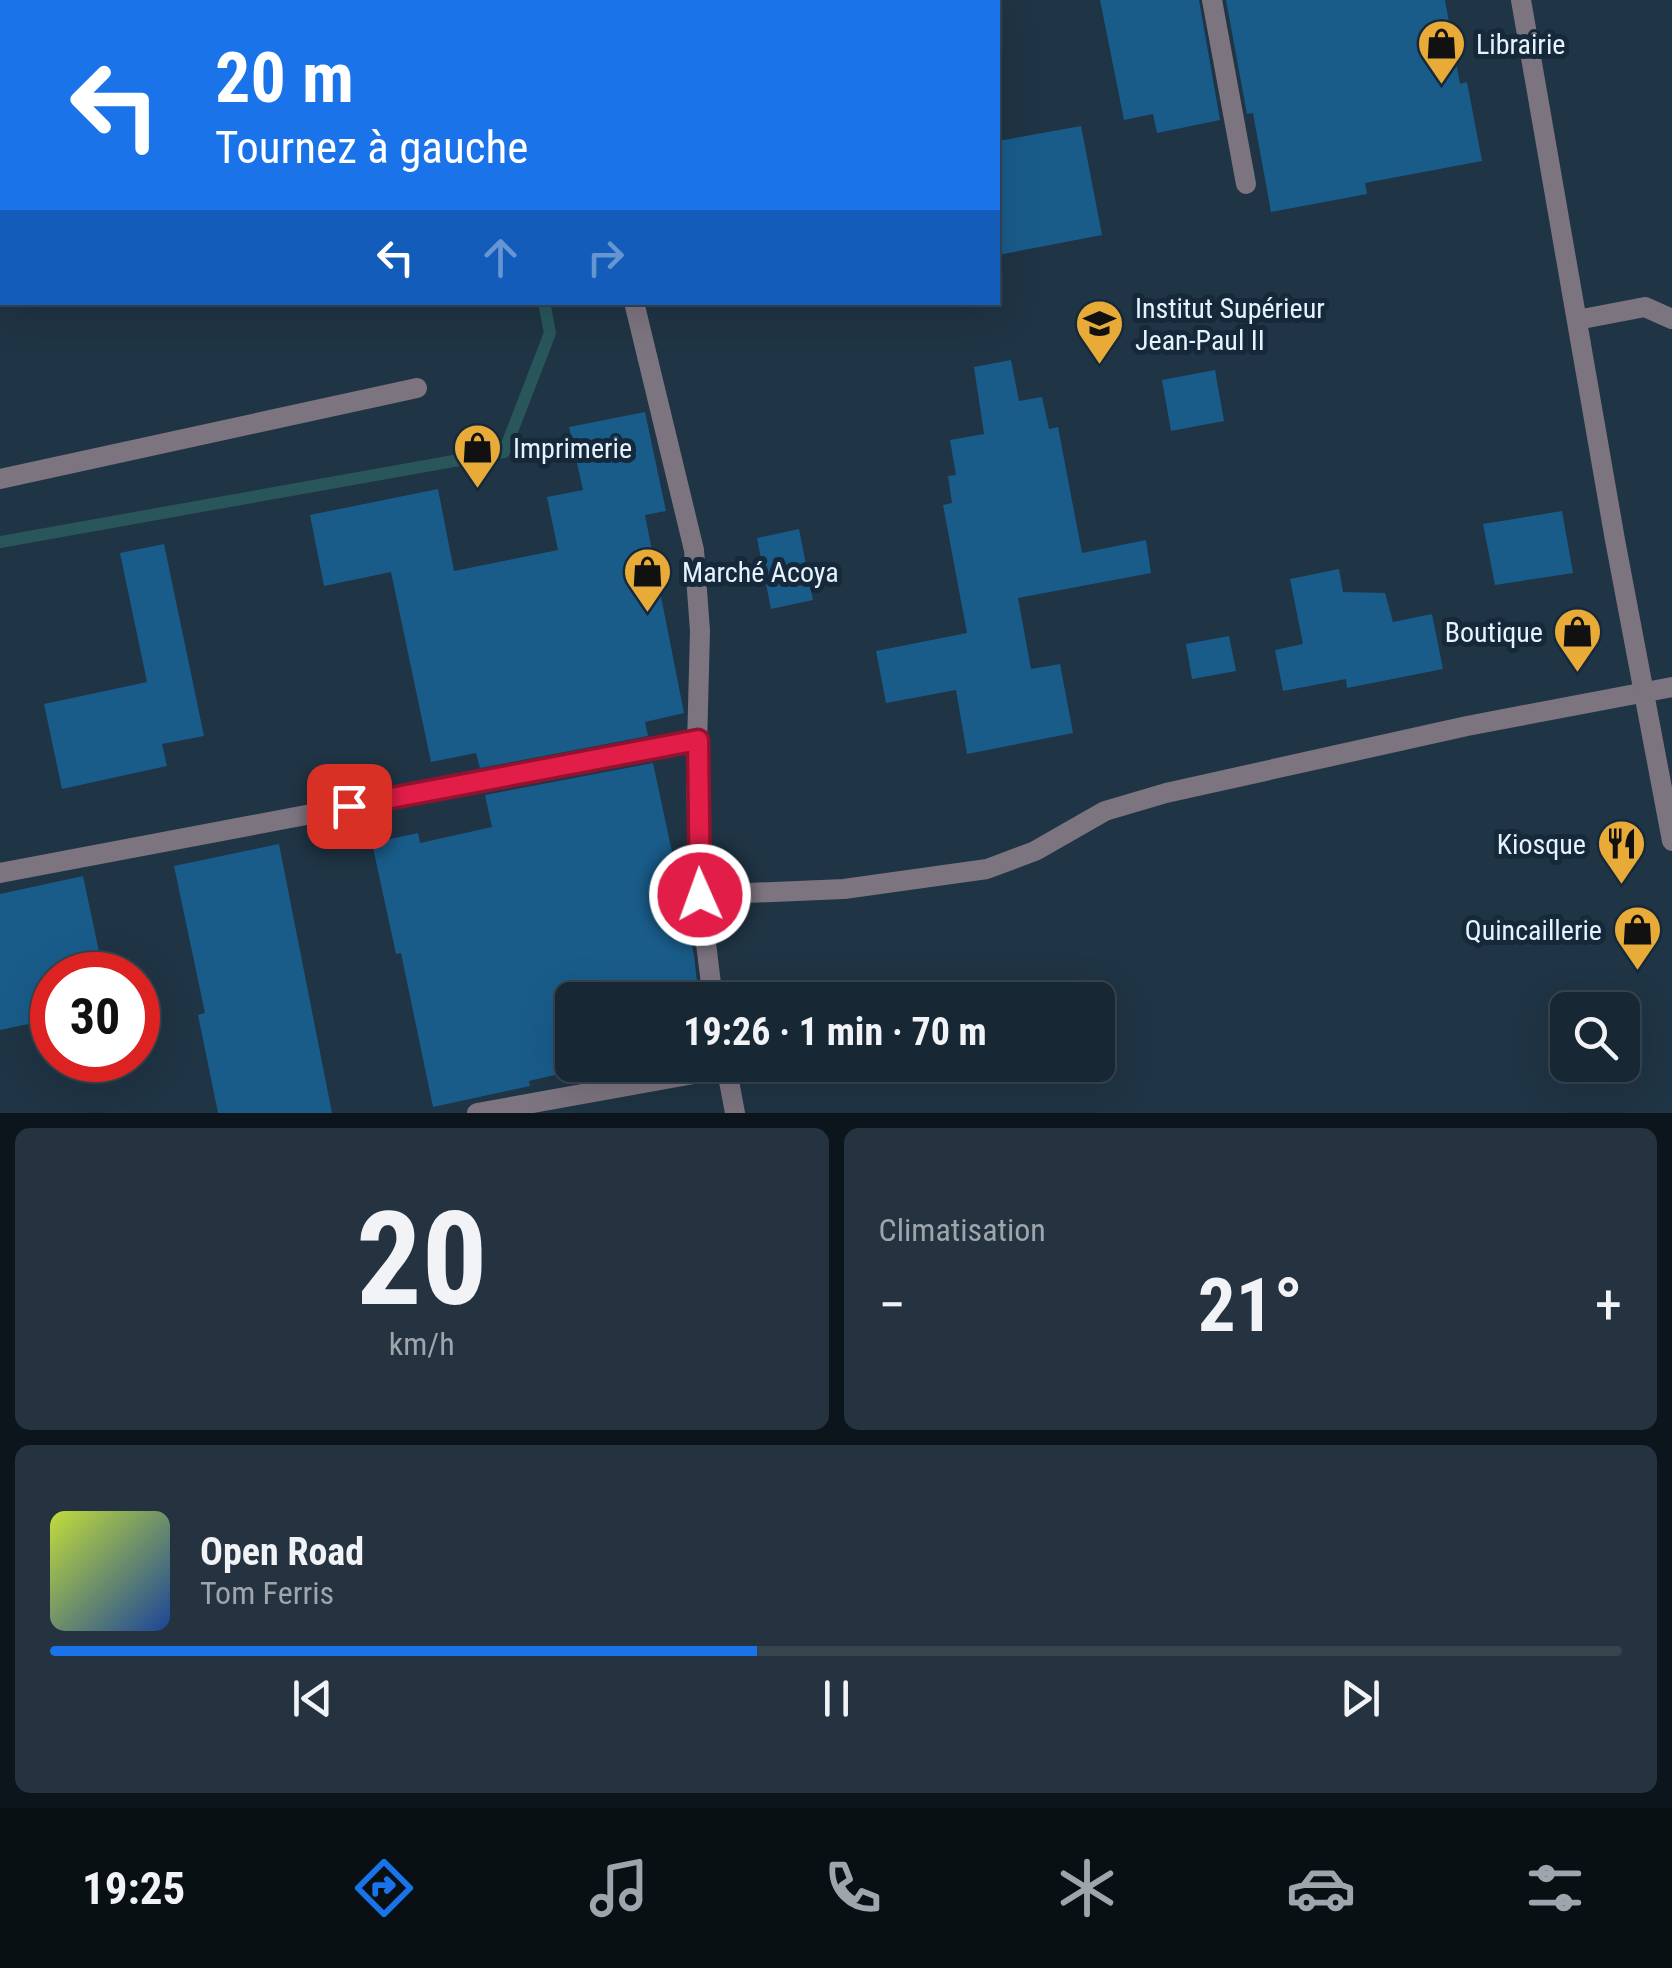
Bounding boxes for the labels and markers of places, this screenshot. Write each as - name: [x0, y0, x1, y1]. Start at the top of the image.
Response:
- shop icon: Librairie: [1415, 18, 1467, 86]
- place label: Librairie: [1476, 28, 1565, 61]
- place label: Institut Supérieur Jean-Paul II: [1135, 292, 1325, 357]
- school or university icon: Institut Supérieur Jean-Paul II: [1074, 298, 1126, 366]
- shop icon: Imprimerie: [452, 422, 504, 490]
- place label: Imprimerie: [513, 432, 632, 465]
- shop icon: Marché Acoya: [621, 546, 673, 614]
- place label: Marché Acoya: [682, 556, 839, 589]
- shop icon: Boutique: [1552, 606, 1604, 674]
- place label: Boutique: [1445, 616, 1543, 649]
- pin: [307, 764, 392, 849]
- restaurant icon: Kiosque: [1595, 818, 1647, 886]
- place label: Kiosque: [1497, 828, 1586, 861]
- shop icon: Quincaillerie: [1611, 904, 1663, 972]
- place label: Quincaillerie: [1465, 914, 1602, 947]

